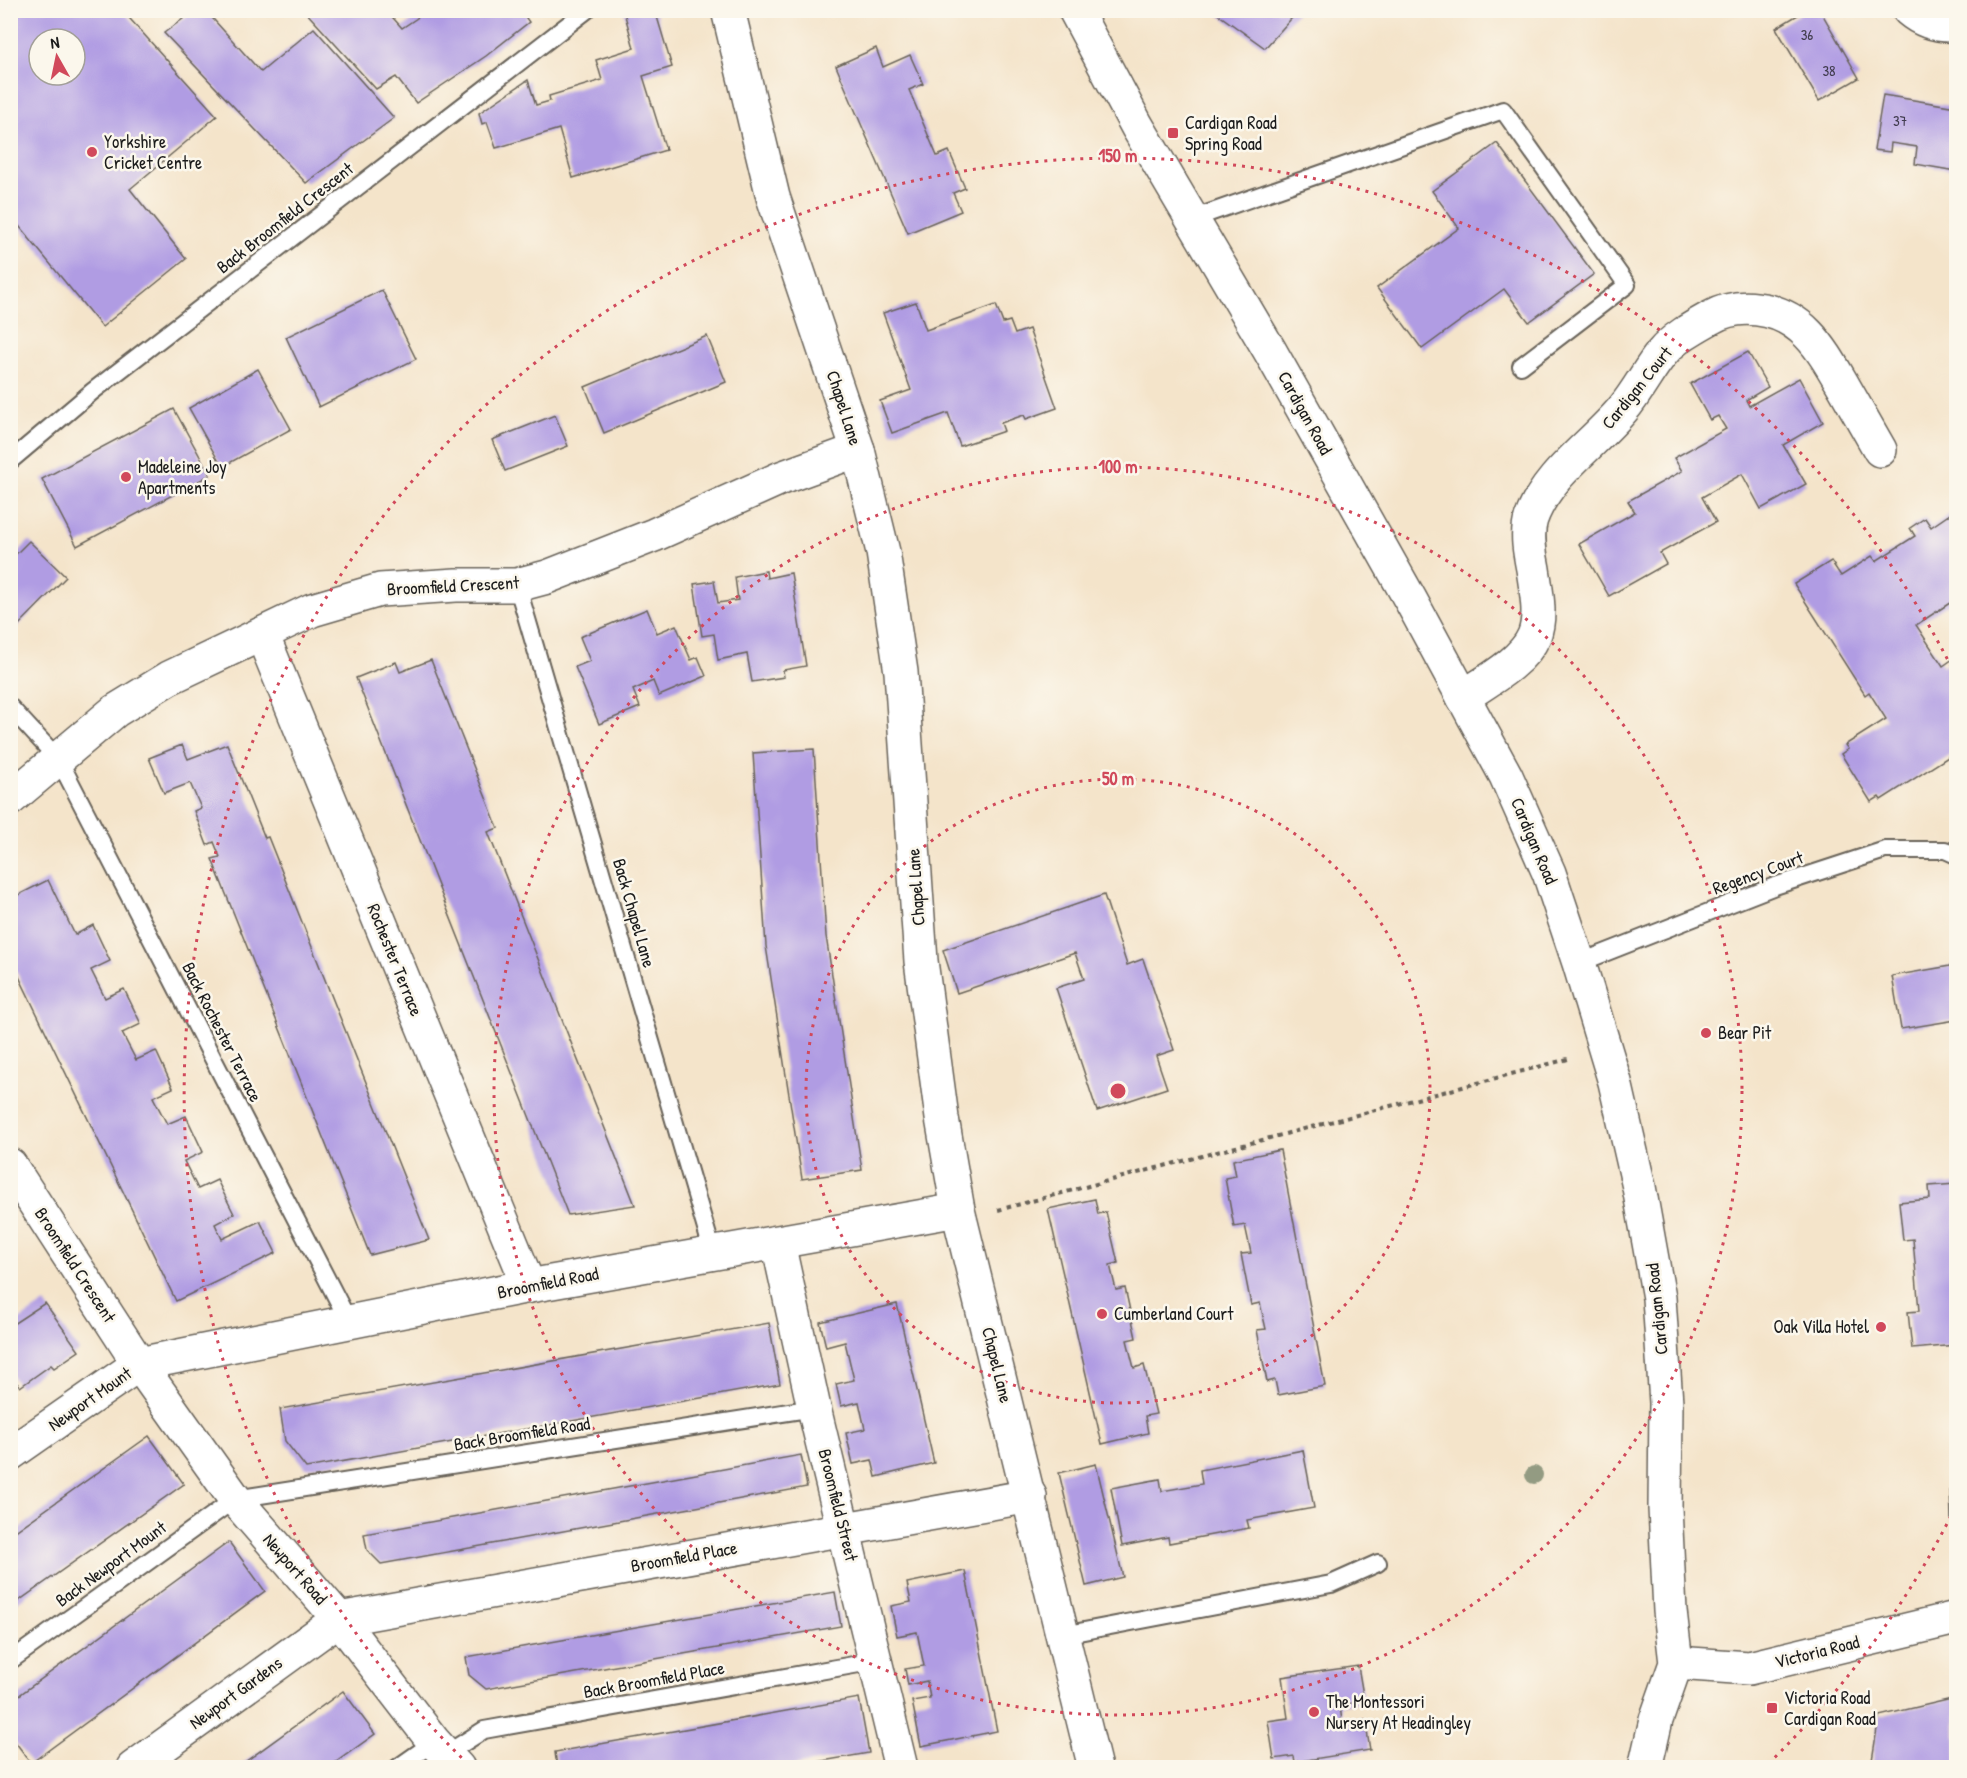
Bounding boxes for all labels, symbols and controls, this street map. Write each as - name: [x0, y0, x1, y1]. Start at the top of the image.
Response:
- house number: 36: [1801, 24, 1813, 45]
- north arrow: [27, 27, 87, 87]
- text: N: [49, 31, 61, 54]
- house number: 38: [1822, 60, 1836, 81]
- place label: Cardigan Road Spring Road: [1185, 110, 1277, 156]
- house number: 37: [1893, 110, 1907, 131]
- marker: Cardigan Road Spring Road: [1166, 126, 1180, 140]
- place label: Yorkshire Cricket Centre: [104, 129, 202, 175]
- text: 150 m: [1099, 143, 1137, 168]
- marker: Yorkshire Cricket Centre: [85, 145, 99, 159]
- street label: Back Broomfield Crescent: [211, 156, 359, 279]
- street label: Cardigan Court: [1596, 340, 1678, 434]
- street label: Chapel Lane: [821, 367, 868, 448]
- street label: Cardigan Road: [1272, 367, 1339, 459]
- place label: Madeleine Joy Apartments: [138, 454, 227, 500]
- text: 100 m: [1098, 454, 1138, 479]
- marker: Madeleine Joy Apartments: [119, 470, 133, 484]
- street label: Broomfield Crescent: [386, 570, 521, 601]
- text: 50 m: [1102, 766, 1134, 791]
- street label: Cardigan Road: [1505, 794, 1564, 888]
- street label: Regency Court: [1709, 844, 1807, 900]
- street label: Chapel Lane: [900, 848, 931, 926]
- street label: Back Chapel Lane: [607, 856, 662, 970]
- street label: Rochester Terrace: [362, 900, 429, 1020]
- street label: Back Rochester Terrace: [176, 958, 269, 1106]
- place label: Bear Pit: [1718, 1020, 1772, 1045]
- marker: Bear Pit: [1699, 1026, 1713, 1040]
- centre of rings: [1108, 1081, 1128, 1101]
- street label: Broomfield Crescent: [29, 1202, 122, 1328]
- street label: Broomfield Road: [495, 1260, 601, 1305]
- street label: Cardigan Road: [1639, 1262, 1674, 1356]
- place label: Cumberland Court: [1114, 1301, 1234, 1326]
- marker: Cumberland Court: [1095, 1307, 1109, 1321]
- place label: Oak Villa Hotel: [1773, 1314, 1869, 1339]
- marker: Oak Villa Hotel: [1874, 1320, 1888, 1334]
- street label: Chapel Lane: [976, 1324, 1019, 1405]
- street label: Newport Mount: [43, 1360, 137, 1437]
- street label: Back Broomfield Road: [452, 1410, 592, 1457]
- street label: Broomfield Street: [812, 1446, 865, 1564]
- street label: Back Newport Mount: [50, 1514, 172, 1612]
- street label: Newport Road: [257, 1528, 333, 1610]
- street label: Broomfield Place: [629, 1535, 739, 1578]
- street label: Victoria Road: [1772, 1629, 1862, 1674]
- street label: Newport Gardens: [184, 1650, 287, 1735]
- street label: Back Broomfield Place: [582, 1655, 726, 1704]
- place label: Victoria Road Cardigan Road: [1784, 1685, 1876, 1731]
- place label: The Montessori Nursery At Headingley: [1326, 1689, 1471, 1735]
- marker: Victoria Road Cardigan Road: [1765, 1701, 1779, 1715]
- marker: The Montessori Nursery At Headingley: [1307, 1705, 1321, 1719]

